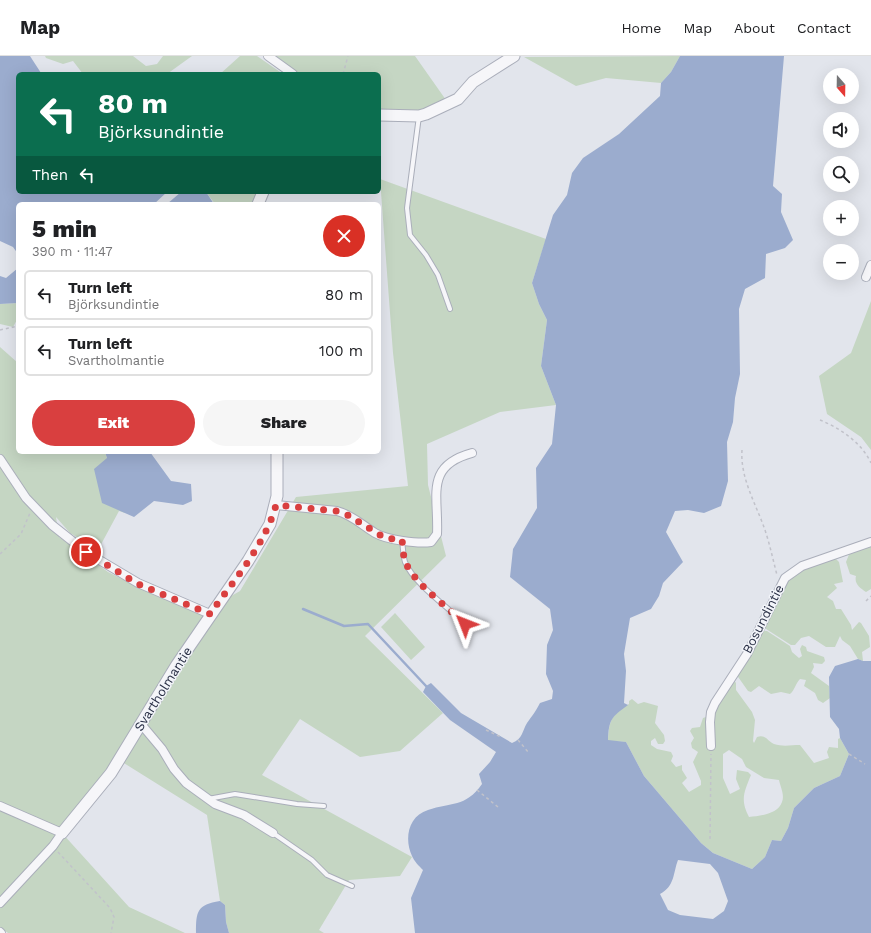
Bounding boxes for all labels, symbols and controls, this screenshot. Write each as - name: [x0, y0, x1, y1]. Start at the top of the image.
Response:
- text: Map: [20, 16, 60, 39]
- text: Home: [621, 20, 661, 36]
- text: Map: [683, 20, 712, 36]
- text: About: [734, 20, 775, 36]
- text: Contact: [797, 20, 851, 36]
- north arrow: [823, 68, 859, 104]
- map controls: [823, 68, 859, 280]
- text: 80 m: [98, 87, 168, 120]
- icon: left: [32, 88, 84, 140]
- button: sound: [823, 112, 859, 148]
- text: Björksundintie: [98, 121, 224, 142]
- button: search: [823, 156, 859, 192]
- icon: left: [76, 164, 98, 186]
- text: Then: [32, 166, 68, 184]
- button: +: [823, 200, 859, 236]
- text: 5 min: [32, 215, 97, 243]
- button: close: [323, 215, 365, 257]
- text: 390 m · 11:47: [32, 244, 113, 259]
- button: −: [823, 244, 859, 280]
- text: Turn left: [68, 279, 132, 297]
- icon: left: [34, 284, 56, 306]
- text: 80 m: [325, 286, 363, 304]
- text: Björksundintie: [68, 297, 159, 312]
- text: Turn left: [68, 335, 132, 353]
- icon: left: [34, 340, 56, 362]
- text: 100 m: [319, 342, 363, 360]
- text: Svartholmantie: [68, 353, 165, 368]
- button: Exit: [32, 400, 195, 446]
- button: Share: [203, 400, 365, 446]
- pin: [69, 535, 103, 569]
- icon: arrive: [75, 541, 97, 563]
- street label: Bosundintie: [739, 582, 787, 656]
- position arrow: [444, 603, 486, 645]
- street label: Svartholmantie: [131, 644, 195, 734]

